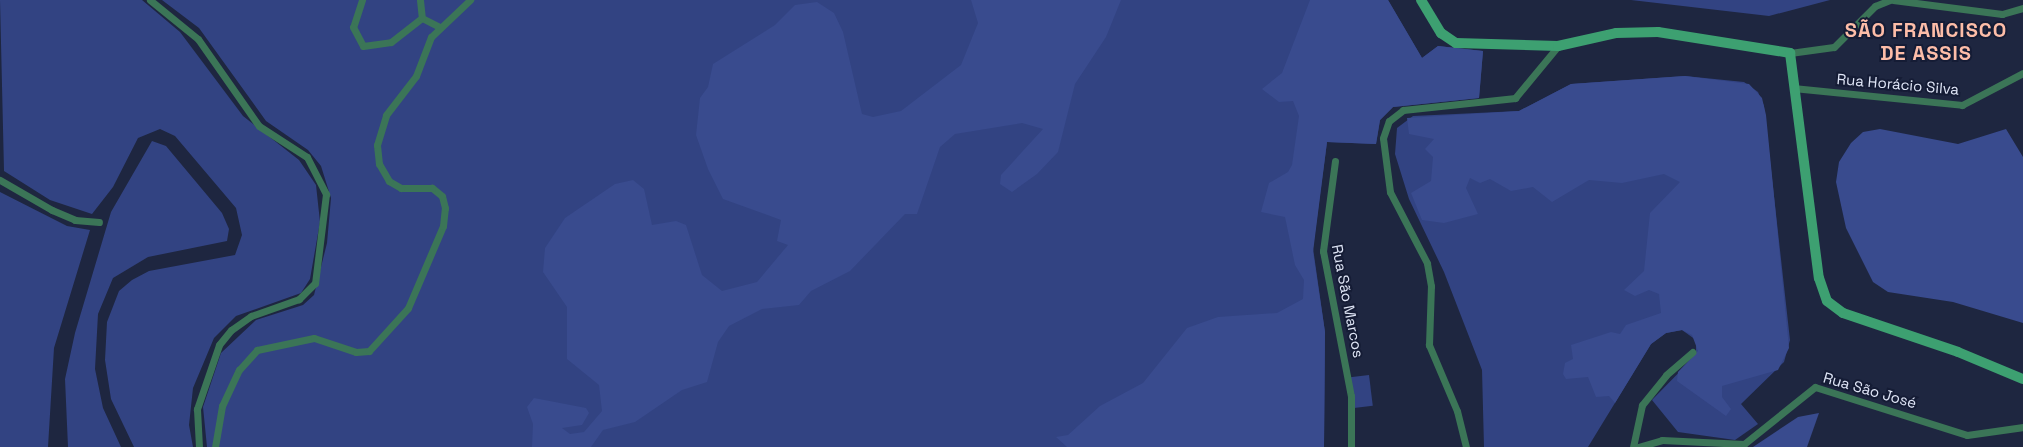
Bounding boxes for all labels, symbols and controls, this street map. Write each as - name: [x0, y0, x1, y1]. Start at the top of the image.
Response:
- district label: SÃO FRANCISCO DE ASSIS: [1843, 19, 2009, 66]
- street label: Rua Horácio Silva: [1836, 70, 1960, 98]
- street label: Rua São Marcos: [1328, 243, 1368, 359]
- street label: Rua São José: [1821, 368, 1919, 412]

